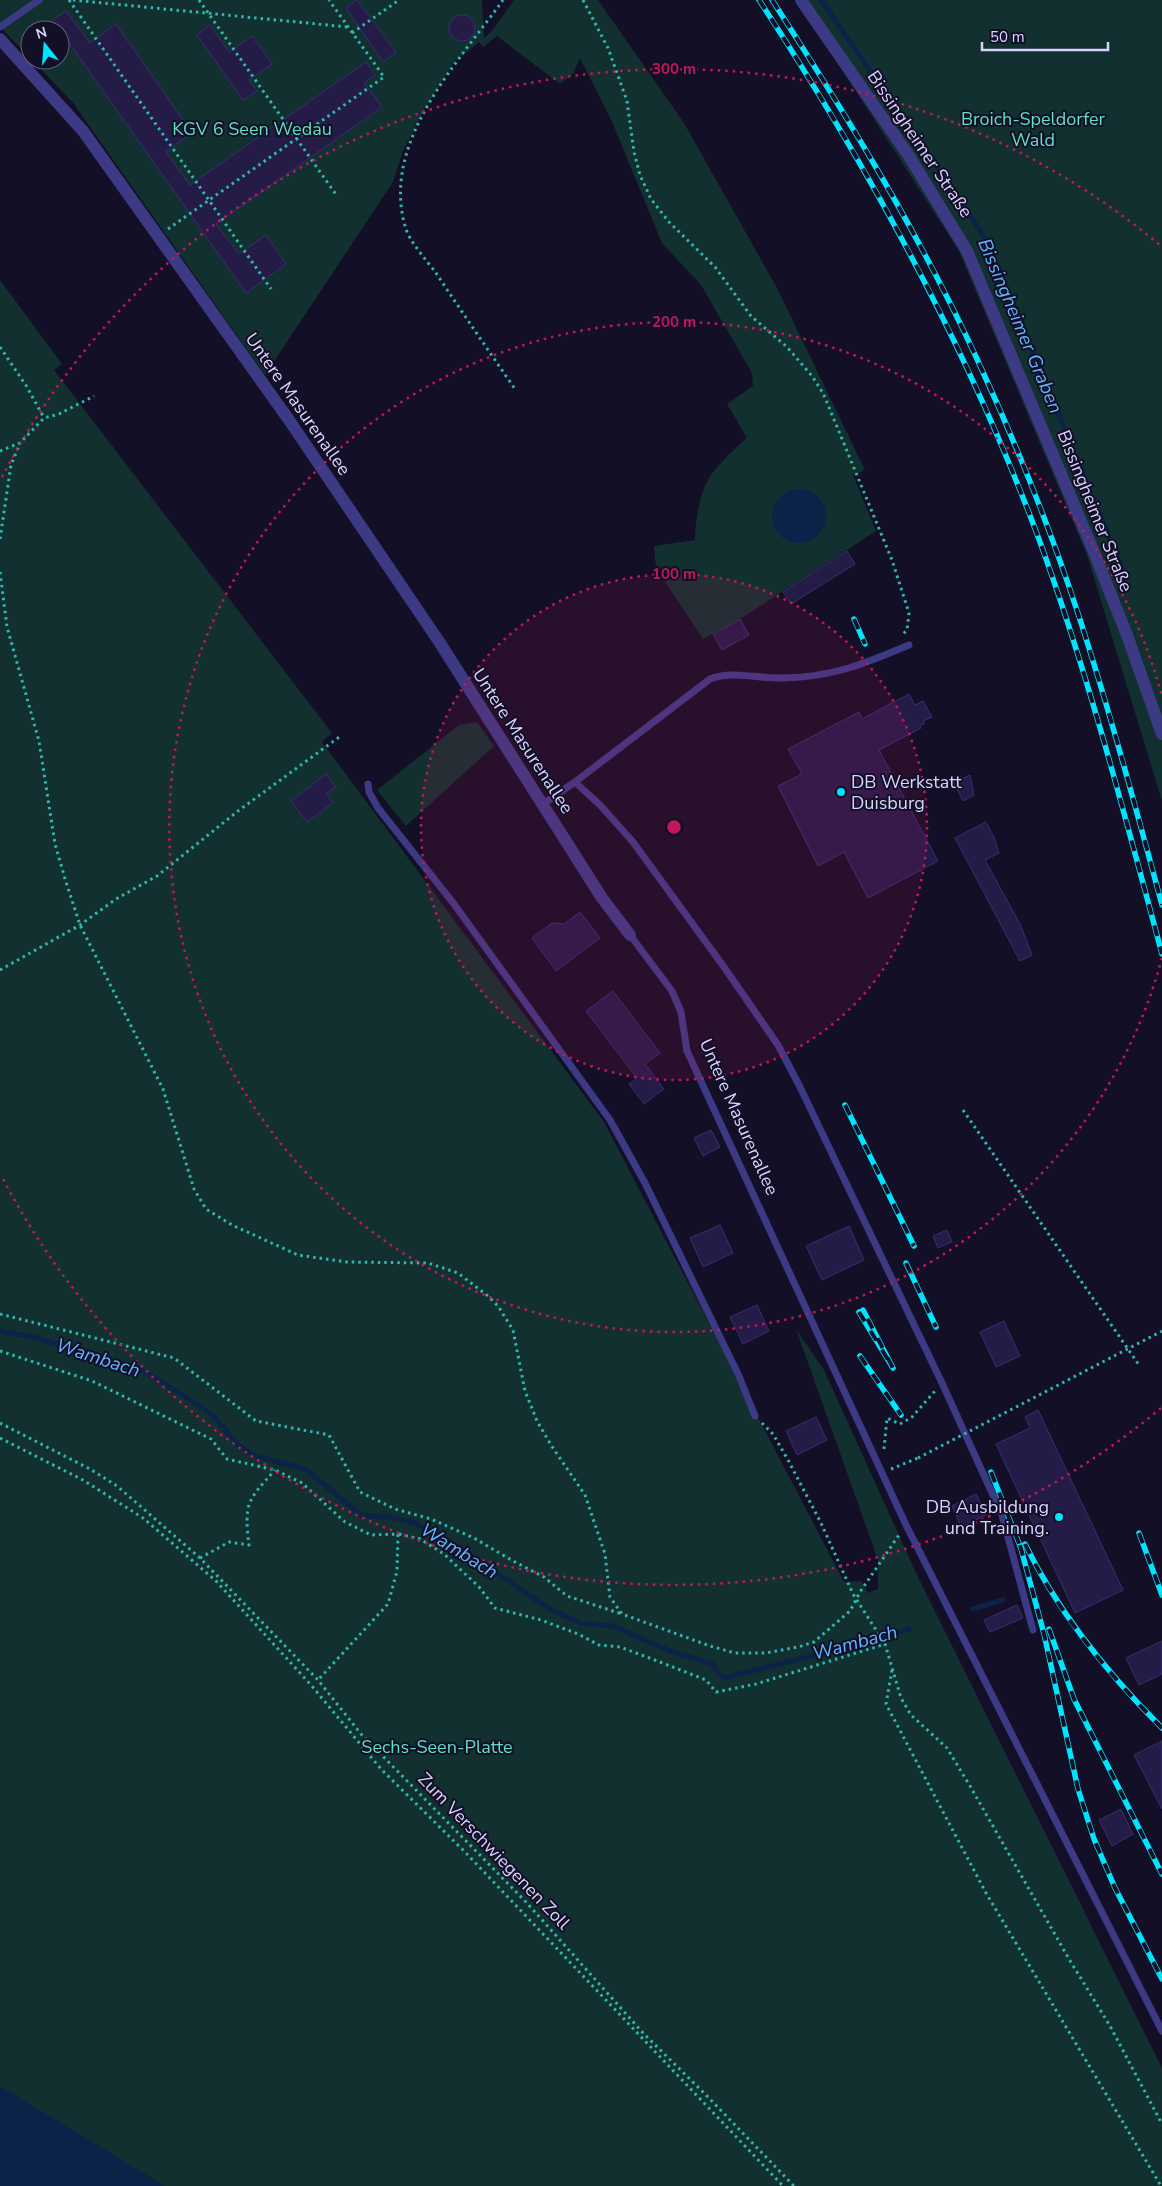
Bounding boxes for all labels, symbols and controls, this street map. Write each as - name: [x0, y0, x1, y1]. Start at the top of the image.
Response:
- north arrow: [20, 20, 70, 70]
- scale bar: [982, 20, 1108, 52]
- text: N: [34, 22, 49, 44]
- text: 50 m: [990, 27, 1025, 47]
- text: 300 m: [652, 59, 696, 79]
- street label: Bissingheimer Straße: [862, 66, 978, 222]
- park label: Broich-Speldorfer Wald: [961, 107, 1106, 152]
- park label: KGV 6 Seen Wedau: [172, 117, 332, 141]
- water label: Bissingheimer Graben: [971, 234, 1069, 418]
- text: 200 m: [652, 312, 696, 332]
- street label: Untere Masurenallee: [240, 328, 356, 480]
- street label: Bissingheimer Straße: [1052, 427, 1138, 595]
- text: 100 m: [652, 564, 696, 584]
- street label: Untere Masurenallee: [467, 664, 579, 818]
- place label: DB Werkstatt Duisburg: [851, 770, 962, 815]
- marker: DB Werkstatt Duisburg: [835, 786, 847, 798]
- centre of rings: [665, 818, 683, 836]
- street label: Untere Masurenallee: [694, 1035, 784, 1199]
- water label: Wambach: [53, 1332, 143, 1384]
- place label: DB Ausbildung und Training.: [926, 1495, 1049, 1540]
- marker: DB Ausbildung und Training.: [1053, 1511, 1065, 1523]
- water label: Wambach: [415, 1517, 503, 1585]
- water label: Wambach: [810, 1619, 900, 1667]
- park label: Sechs-Seen-Platte: [361, 1735, 513, 1759]
- street label: Zum Verschwiegenen Zoll: [413, 1767, 576, 1935]

